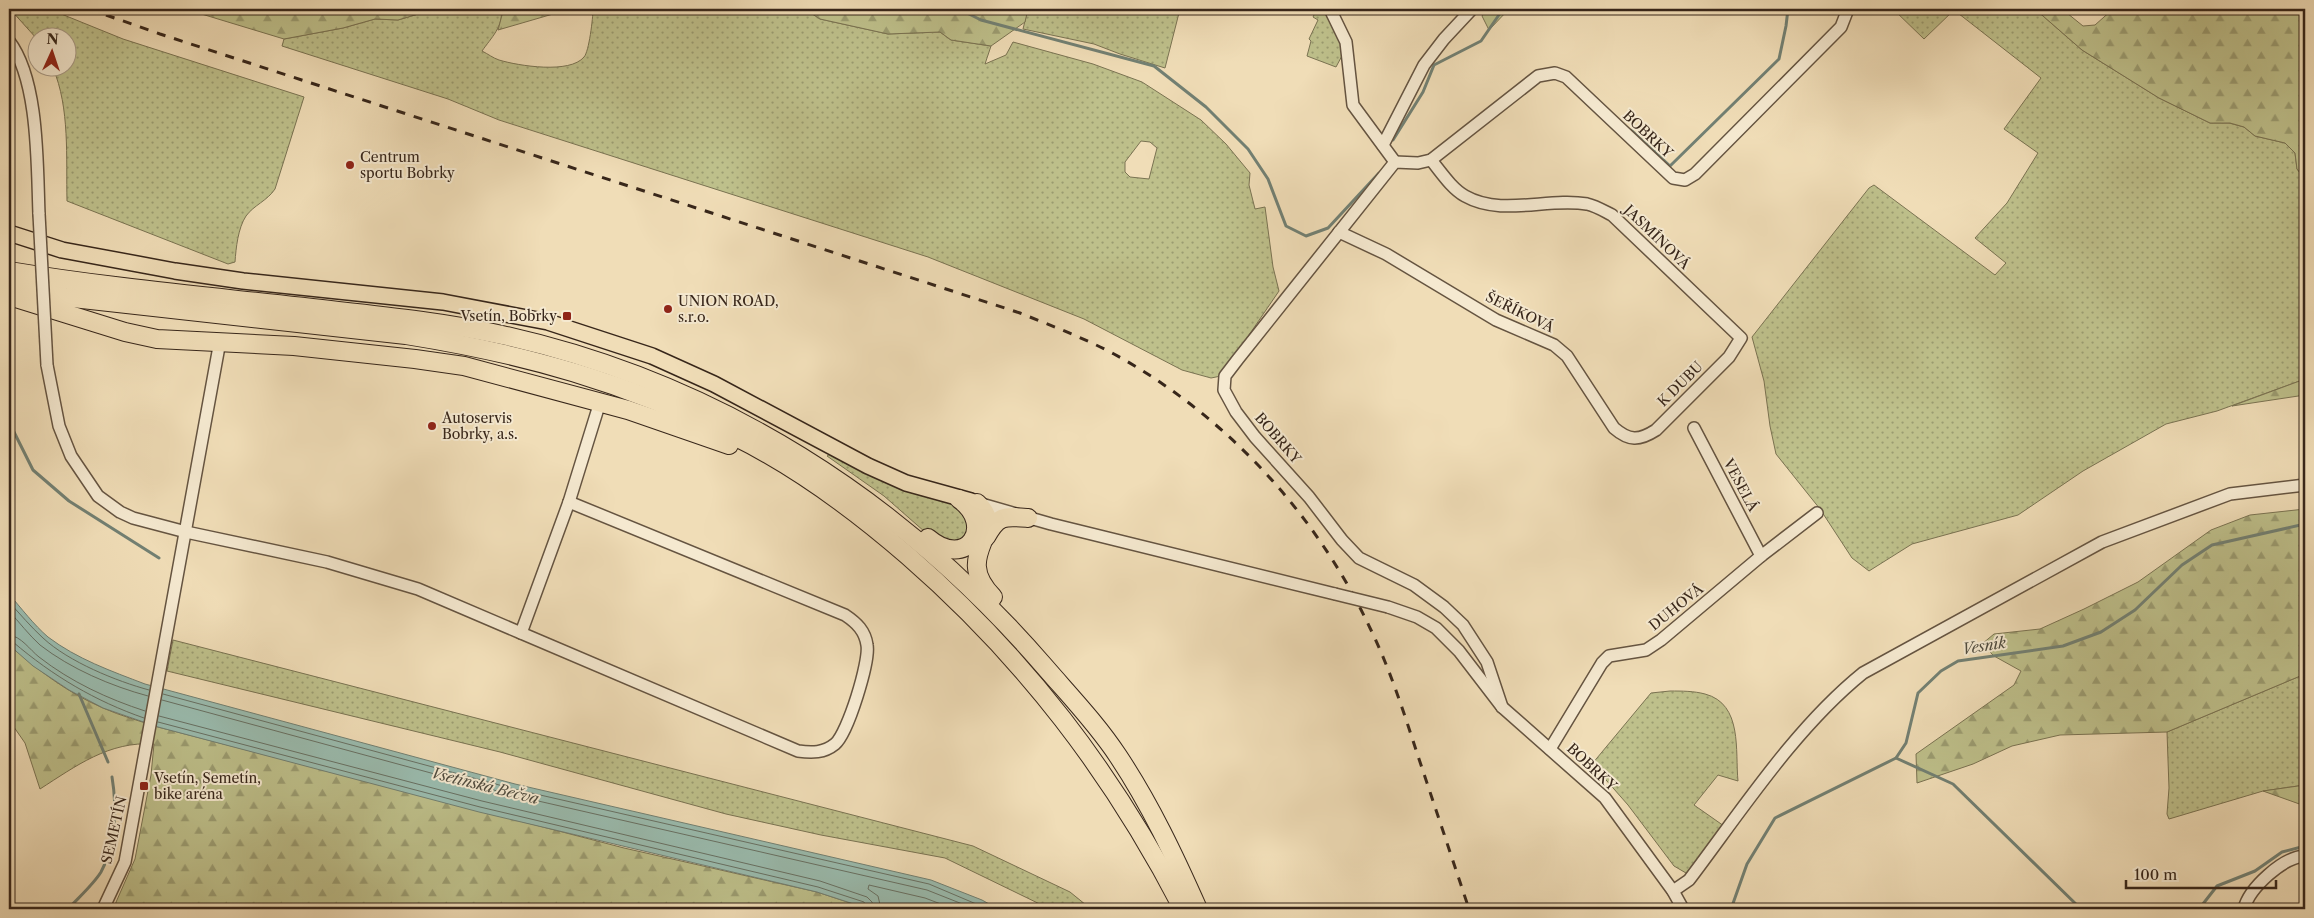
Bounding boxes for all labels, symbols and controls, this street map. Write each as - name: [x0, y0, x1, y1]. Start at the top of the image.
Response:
- north arrow: [28, 28, 78, 78]
- text: N: [46, 30, 59, 48]
- street label: BOBRKY: [1619, 106, 1678, 162]
- place label: Centrum sportu Bobrky: [360, 148, 455, 182]
- marker: Centrum sportu Bobrky: [344, 159, 356, 171]
- street label: JASMÍNOVÁ: [1619, 199, 1695, 273]
- street label: ŠEŘÍKOVÁ: [1483, 287, 1558, 337]
- place label: UNION ROAD, s.r.o.: [678, 292, 779, 326]
- marker: UNION ROAD, s.r.o.: [662, 303, 674, 315]
- place label: Vsetín, Bobrky: [459, 307, 557, 325]
- marker: Vsetín, Bobrky: [561, 310, 573, 322]
- street label: K DUBU: [1654, 357, 1707, 410]
- place label: Autoservis Bobrky, a.s.: [441, 409, 518, 443]
- street label: BOBRKY: [1251, 409, 1306, 468]
- marker: Autoservis Bobrky, a.s.: [426, 420, 438, 432]
- street label: VESELÁ: [1719, 455, 1763, 515]
- street label: DUHOVÁ: [1645, 579, 1707, 634]
- water label: Vesník: [1961, 633, 2007, 658]
- street label: BOBRKY: [1563, 739, 1622, 795]
- water label: Vsetínská Bečva: [429, 763, 541, 808]
- place label: Vsetín, Semetín, bike aréna: [153, 769, 261, 803]
- marker: Vsetín, Semetín, bike aréna: [138, 780, 150, 792]
- street label: SEMETÍN: [96, 794, 131, 866]
- scale bar: [2126, 858, 2276, 890]
- text: 100 m: [2134, 865, 2177, 884]

